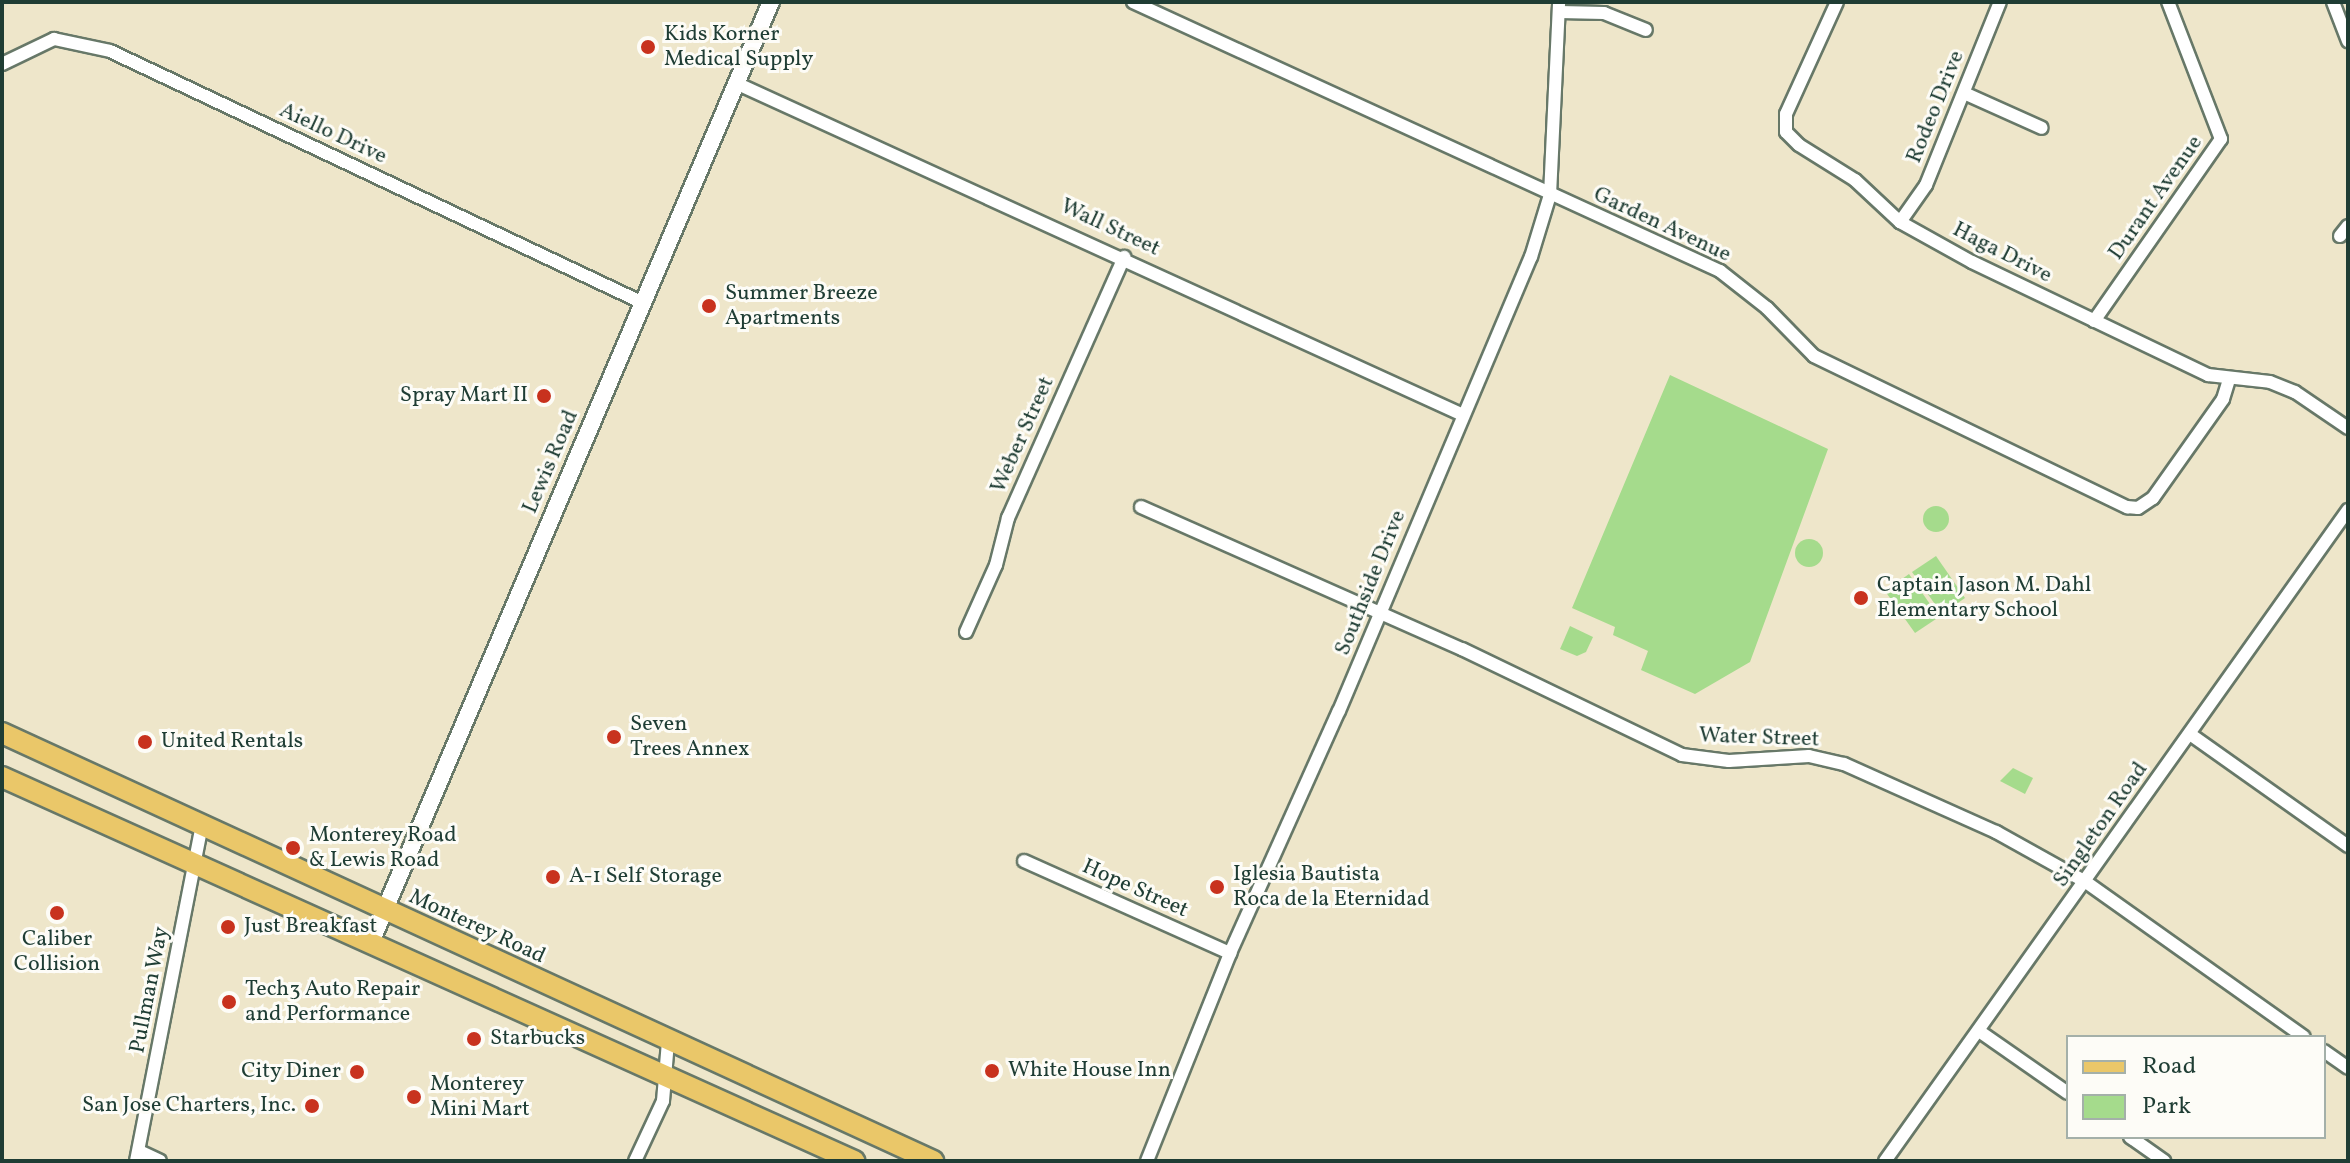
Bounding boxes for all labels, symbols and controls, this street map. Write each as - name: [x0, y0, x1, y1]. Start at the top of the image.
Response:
- place label: Kids Korner Medical Supply: [664, 21, 813, 72]
- marker: Kids Korner Medical Supply: [639, 38, 657, 56]
- street label: Rodeo Drive: [1901, 47, 1971, 167]
- street label: Aiello Drive: [275, 98, 391, 170]
- street label: Durant Avenue: [2103, 131, 2209, 265]
- street label: Garden Avenue: [1589, 182, 1735, 268]
- street label: Wall Street: [1056, 193, 1164, 263]
- street label: Haga Drive: [1948, 217, 2056, 289]
- place label: Summer Breeze Apartments: [725, 280, 878, 332]
- marker: Summer Breeze Apartments: [700, 297, 718, 315]
- street label: Weber Street: [986, 373, 1060, 497]
- place label: Spray Mart II: [399, 383, 528, 409]
- marker: Spray Mart II: [535, 387, 553, 405]
- street label: Lewis Road: [517, 406, 585, 518]
- street label: Southside Drive: [1330, 507, 1412, 659]
- place label: Captain Jason M. Dahl Elementary School: [1877, 572, 2091, 624]
- marker: Captain Jason M. Dahl Elementary School: [1852, 589, 1870, 607]
- place label: Seven Trees Annex: [630, 711, 750, 762]
- street label: Water Street: [1698, 723, 1820, 753]
- marker: Seven Trees Annex: [605, 728, 623, 746]
- place label: United Rentals: [161, 729, 303, 755]
- marker: United Rentals: [136, 733, 154, 751]
- street label: Singleton Road: [2048, 757, 2154, 893]
- place label: Monterey Road & Lewis Road: [309, 822, 457, 874]
- marker: Monterey Road & Lewis Road: [284, 839, 302, 857]
- street label: Hope Street: [1078, 854, 1192, 924]
- place label: Iglesia Bautista Roca de la Eternidad: [1233, 861, 1430, 912]
- place label: A-1 Self Storage: [569, 864, 720, 890]
- marker: A-1 Self Storage: [544, 868, 562, 886]
- marker: Iglesia Bautista Roca de la Eternidad: [1208, 878, 1226, 896]
- street label: Monterey Road: [404, 884, 550, 970]
- marker: Caliber Collision: [48, 904, 66, 922]
- place label: Just Breakfast: [244, 914, 377, 940]
- marker: Just Breakfast: [219, 918, 237, 936]
- street label: Pullman Way: [125, 924, 175, 1056]
- place label: Caliber Collision: [14, 926, 100, 978]
- place label: Tech3 Auto Repair and Performance: [245, 976, 420, 1028]
- marker: Tech3 Auto Repair and Performance: [220, 993, 238, 1011]
- place label: Starbucks: [490, 1026, 585, 1052]
- marker: Starbucks: [465, 1030, 483, 1048]
- legend: [2066, 1035, 2326, 1139]
- text: Road: [2142, 1050, 2196, 1084]
- place label: White House Inn: [1008, 1058, 1171, 1084]
- place label: City Diner: [241, 1059, 341, 1085]
- marker: White House Inn: [983, 1062, 1001, 1080]
- marker: City Diner: [348, 1063, 366, 1081]
- place label: Monterey Mini Mart: [430, 1071, 530, 1122]
- marker: Monterey Mini Mart: [405, 1088, 423, 1106]
- text: Park: [2142, 1090, 2191, 1124]
- place label: San Jose Charters, Inc.: [82, 1093, 296, 1119]
- marker: San Jose Charters, Inc.: [303, 1097, 321, 1115]

